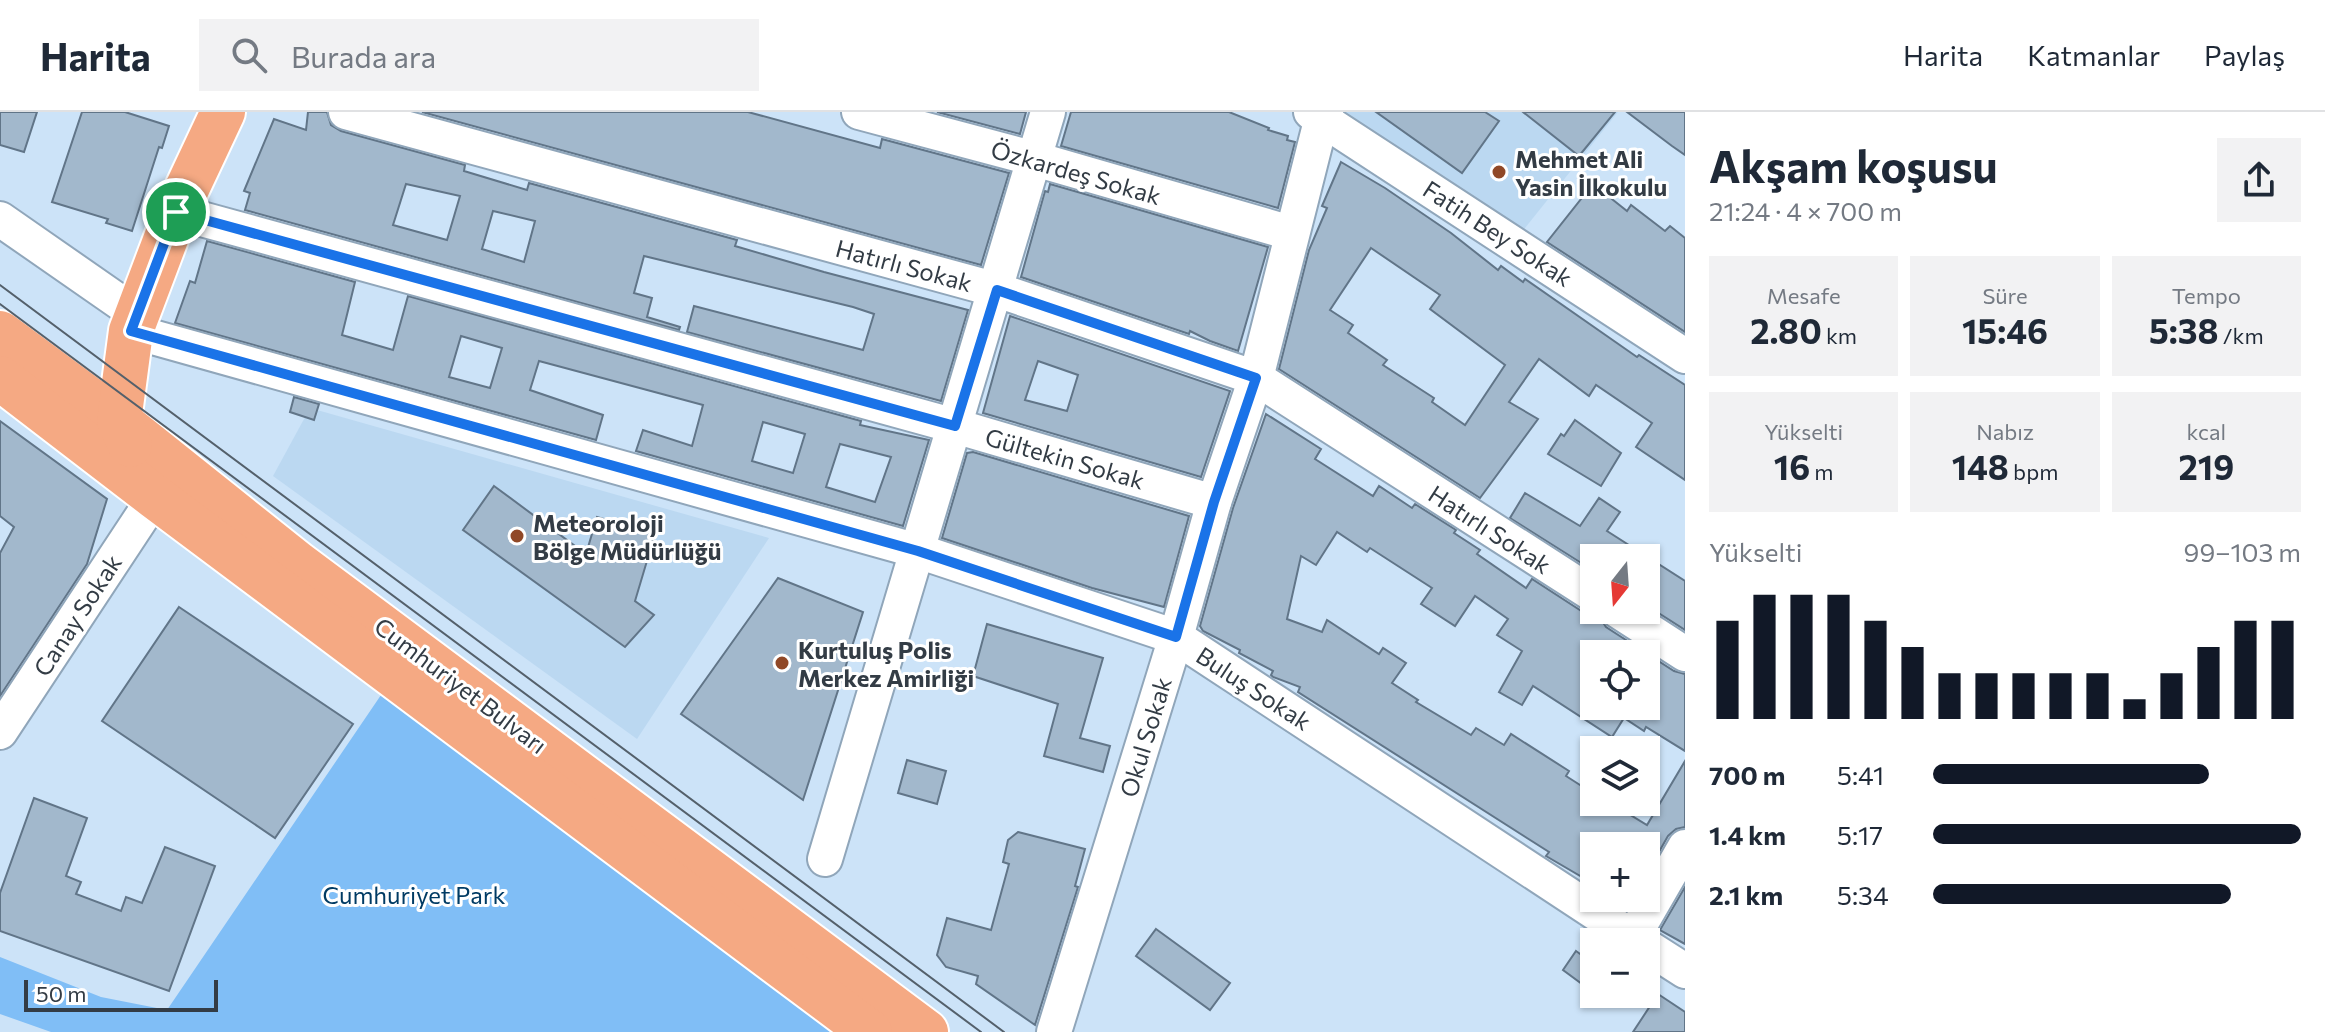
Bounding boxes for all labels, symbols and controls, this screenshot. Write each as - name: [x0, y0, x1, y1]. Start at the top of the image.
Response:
- search box: [199, 19, 759, 91]
- text: Harita: [40, 32, 151, 79]
- icon: search: [227, 33, 271, 77]
- text: Burada ara: [291, 37, 436, 74]
- text: Harita: [1903, 38, 1983, 72]
- text: Katmanlar: [2027, 38, 2160, 72]
- text: Paylaş: [2204, 38, 2285, 72]
- street label: Özkardeş Sokak: [988, 134, 1164, 210]
- text: Akşam koşusu: [1709, 138, 1998, 192]
- button: share: [2217, 138, 2301, 222]
- place label: Mehmet Ali Yasin İlkokulu: [1515, 144, 1667, 201]
- marker: Mehmet Ali Yasin İlkokulu: [1490, 163, 1508, 181]
- street label: Fatih Bey Sokak: [1418, 174, 1578, 292]
- pin: [142, 178, 210, 246]
- icon: arrive: [154, 190, 198, 234]
- text: 21:24 · 4 × 700 m: [1709, 195, 1902, 226]
- street label: Hatırlı Sokak: [833, 233, 975, 297]
- text: Mesafe: [1767, 282, 1841, 309]
- text: Süre: [1982, 282, 2028, 309]
- text: Tempo: [2172, 282, 2241, 309]
- text: 2.80: [1750, 309, 1822, 351]
- text: 15:46: [1962, 309, 2048, 351]
- text: 5:38: [2149, 309, 2219, 351]
- text: km: [1822, 322, 1857, 349]
- text: /km: [2219, 322, 2264, 349]
- text: Yükselti: [1764, 418, 1843, 445]
- text: Nabız: [1976, 418, 2034, 445]
- text: kcal: [2187, 418, 2226, 445]
- street label: Gültekin Sokak: [982, 421, 1148, 495]
- text: 16: [1774, 445, 1810, 487]
- text: 148: [1952, 445, 2009, 487]
- text: 219: [2178, 445, 2234, 487]
- text: m: [1810, 458, 1834, 485]
- text: bpm: [2009, 458, 2058, 485]
- street label: Hatırlı Sokak: [1423, 479, 1557, 579]
- place label: Meteoroloji Bölge Müdürlüğü: [533, 508, 721, 565]
- marker: Meteoroloji Bölge Müdürlüğü: [508, 527, 526, 545]
- text: Yükselti: [1709, 536, 1802, 567]
- text: 99–103 m: [2184, 536, 2301, 567]
- north arrow: [1580, 544, 1660, 624]
- map controls: [1580, 544, 1660, 1008]
- street label: Canay Sokak: [27, 549, 127, 681]
- street label: Cumhuriyet Bulvarı: [369, 611, 553, 759]
- place label: Kurtuluş Polis Merkez Amirliği: [798, 635, 974, 692]
- street label: Buluş Sokak: [1191, 640, 1317, 736]
- button: locate: [1580, 640, 1660, 720]
- marker: Kurtuluş Polis Merkez Amirliği: [773, 654, 791, 672]
- street label: Okul Sokak: [1113, 674, 1177, 800]
- button: layers: [1580, 736, 1660, 816]
- text: 700 m: [1709, 759, 1785, 790]
- text: 5:41: [1837, 759, 1884, 790]
- text: 1.4 km: [1709, 819, 1786, 850]
- text: 5:17: [1837, 819, 1883, 850]
- button: +: [1580, 832, 1660, 912]
- text: 2.1 km: [1709, 879, 1783, 910]
- text: 5:34: [1837, 879, 1889, 910]
- park label: Cumhuriyet Park: [323, 880, 505, 909]
- button: −: [1580, 928, 1660, 1008]
- scale bar: [24, 976, 218, 1012]
- text: 50 m: [36, 980, 86, 1007]

